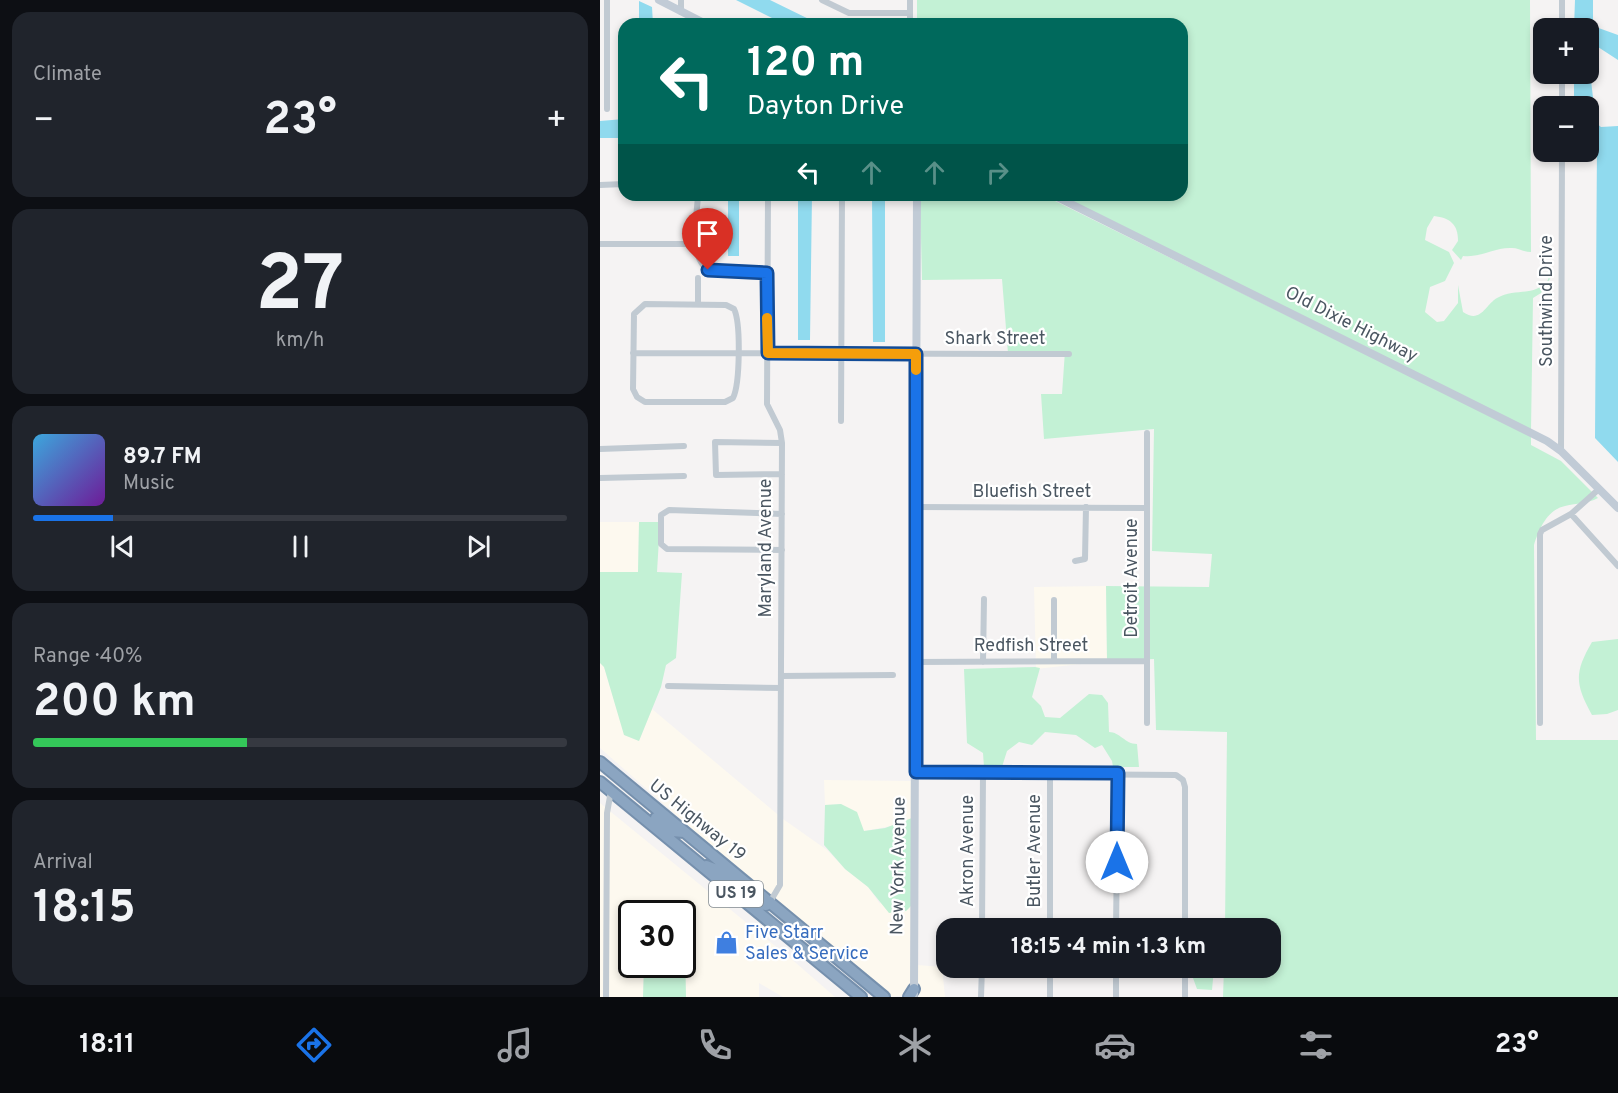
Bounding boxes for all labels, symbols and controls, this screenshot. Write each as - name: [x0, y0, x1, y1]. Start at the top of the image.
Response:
- map controls: [1533, 18, 1599, 162]
- button: +: [1533, 18, 1599, 84]
- text: 120 m: [747, 38, 864, 91]
- icon: left: [648, 42, 726, 120]
- text: Climate: [33, 62, 102, 88]
- text: Dayton Drive: [747, 90, 904, 124]
- text: 23°: [263, 93, 337, 150]
- button: −: [1533, 96, 1599, 162]
- text: −: [33, 101, 54, 143]
- text: +: [546, 101, 567, 143]
- icon: left: [792, 156, 825, 189]
- icon: ahead: [855, 156, 888, 189]
- icon: ahead: [918, 156, 951, 189]
- icon: right: [981, 156, 1014, 189]
- pin: [682, 208, 733, 270]
- icon: arrive: [691, 217, 724, 250]
- street label: Southwind Drive: [1536, 235, 1559, 367]
- text: 27: [256, 239, 344, 338]
- street label: Old Dixie Highway: [1281, 282, 1421, 368]
- text: km/h: [276, 328, 324, 354]
- street label: Shark Street: [945, 328, 1045, 351]
- text: 89.7 FM: [123, 444, 202, 471]
- text: Music: [123, 471, 175, 497]
- street label: Maryland Avenue: [755, 479, 778, 617]
- street label: Bluefish Street: [973, 481, 1091, 504]
- street label: Detroit Avenue: [1121, 518, 1144, 638]
- icon: previous: [106, 530, 139, 563]
- icon: pause: [284, 530, 317, 563]
- icon: next: [462, 530, 495, 563]
- street label: Redfish Street: [974, 635, 1088, 658]
- text: Range · 40%: [33, 644, 142, 670]
- text: 200 km: [33, 675, 196, 732]
- street label: US Highway 19: [644, 775, 750, 867]
- street label: Butler Avenue: [1024, 794, 1047, 908]
- street label: Akron Avenue: [957, 795, 980, 907]
- street label: New York Avenue: [886, 797, 912, 935]
- position arrow: [1085, 830, 1149, 894]
- text: Arrival: [33, 850, 93, 876]
- text: 18:15: [33, 881, 136, 938]
- road number: US 19: [709, 881, 763, 907]
- speed limit sign: 30: [618, 900, 696, 978]
- place label: Five Starr Sales & Service: [745, 922, 869, 966]
- shop icon: Five Starr Sales & Service: [714, 930, 740, 956]
- text: 18:15 · 4 min · 1.3 km: [1011, 934, 1206, 961]
- icon: directions: [293, 1024, 335, 1066]
- icon: music: [494, 1024, 536, 1066]
- icon: phone: [694, 1024, 736, 1066]
- icon: climate: [894, 1024, 936, 1066]
- icon: car: [1094, 1024, 1136, 1066]
- icon: filters: [1295, 1024, 1337, 1066]
- text: 18:11: [79, 1028, 135, 1062]
- text: 23°: [1495, 1028, 1539, 1062]

